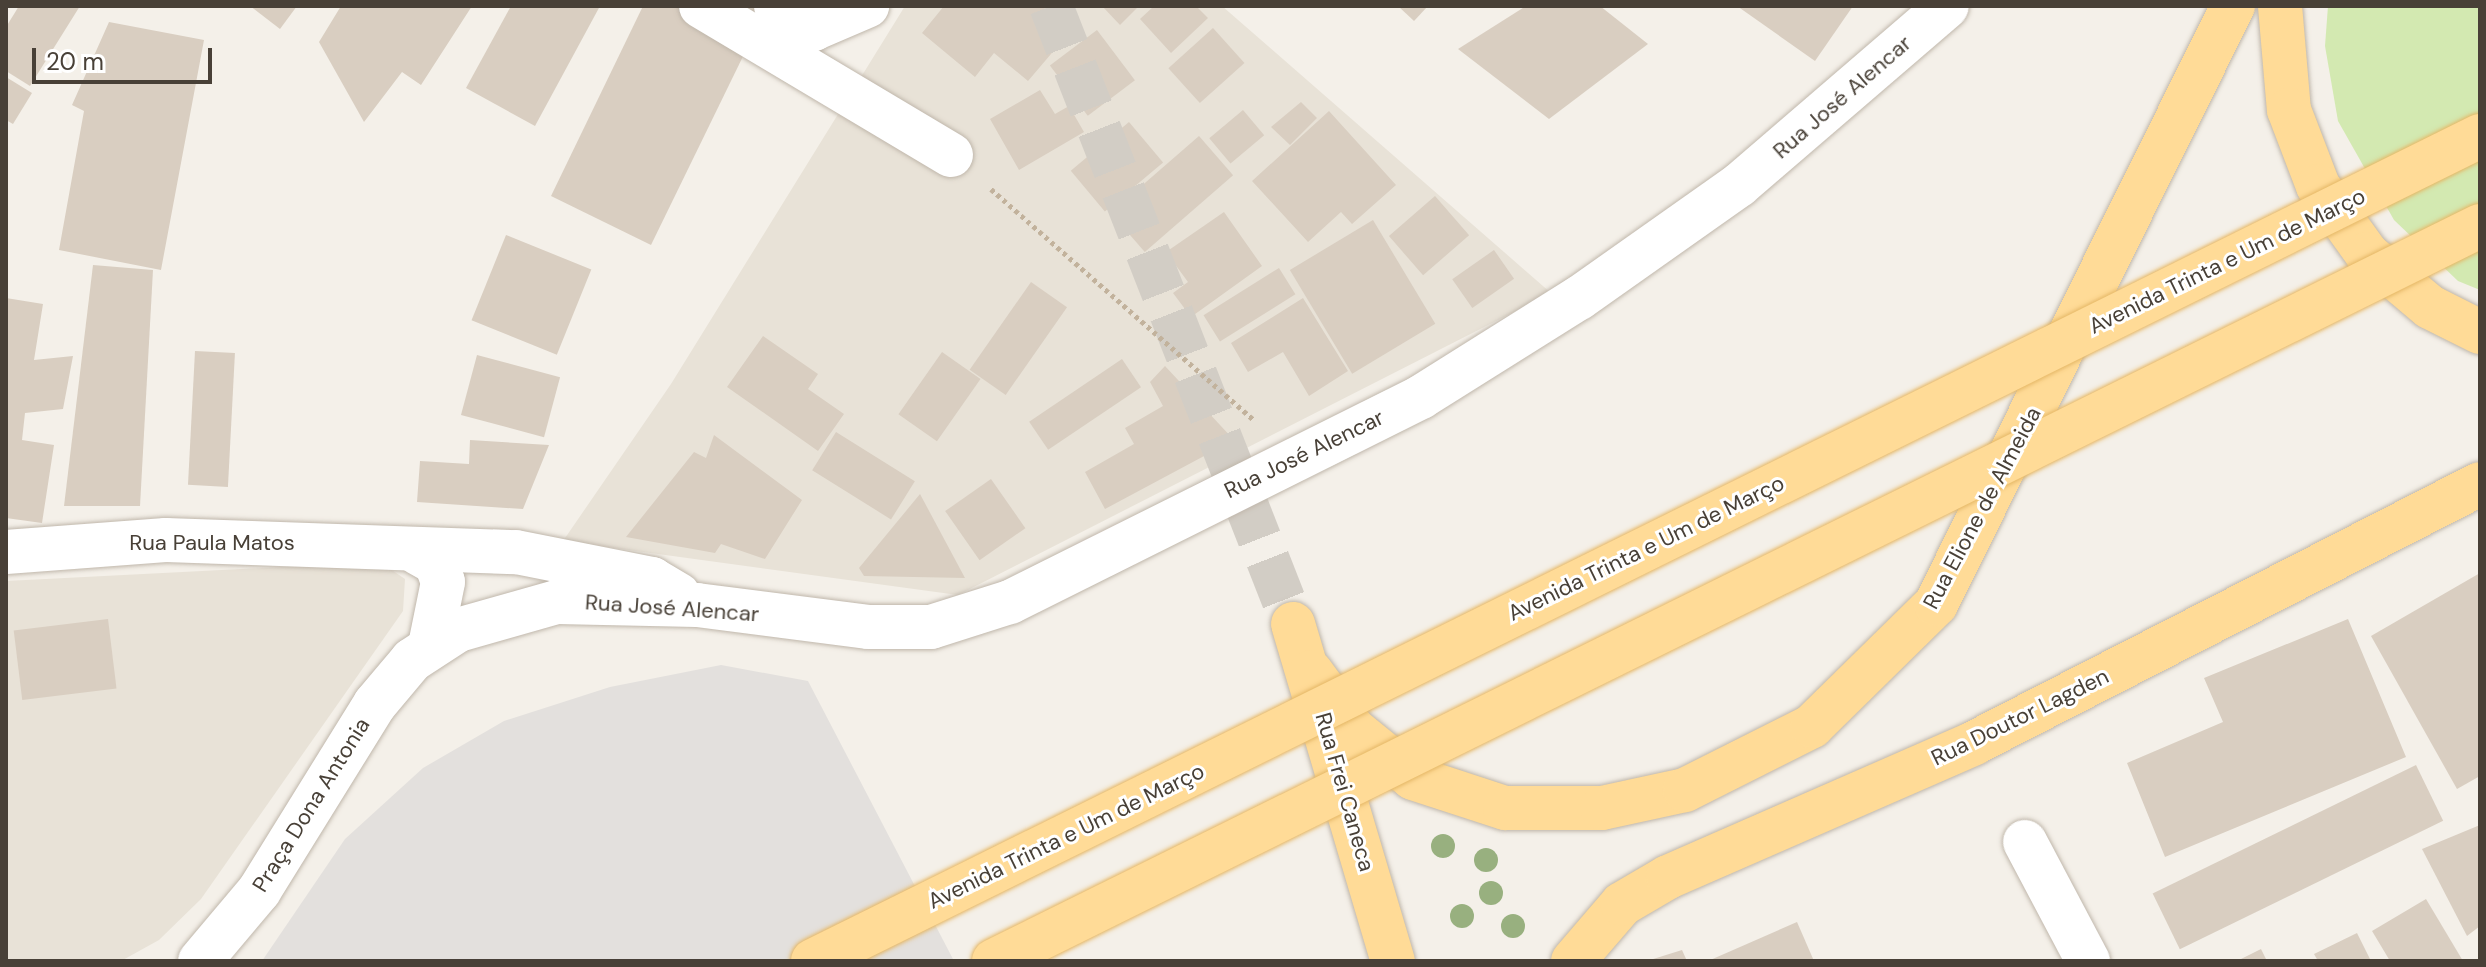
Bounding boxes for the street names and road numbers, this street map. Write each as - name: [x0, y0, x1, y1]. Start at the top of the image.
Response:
- street label: Rua José Alencar: [1768, 30, 1916, 164]
- street label: Avenida Trinta e Um de Março: [2084, 182, 2370, 340]
- street label: Rua Elione de Almeida: [1918, 403, 2046, 613]
- street label: Rua José Alencar: [1220, 404, 1388, 504]
- street label: Avenida Trinta e Um de Março: [1503, 469, 1789, 627]
- street label: Rua Paula Matos: [129, 530, 295, 556]
- street label: Rua José Alencar: [584, 589, 760, 627]
- street label: Rua Doutor Lagden: [1927, 663, 2113, 771]
- street label: Rua Frei Caneca: [1310, 710, 1380, 874]
- street label: Praça Dona Antonia: [247, 713, 375, 897]
- street label: Avenida Trinta e Um de Março: [923, 757, 1209, 915]

